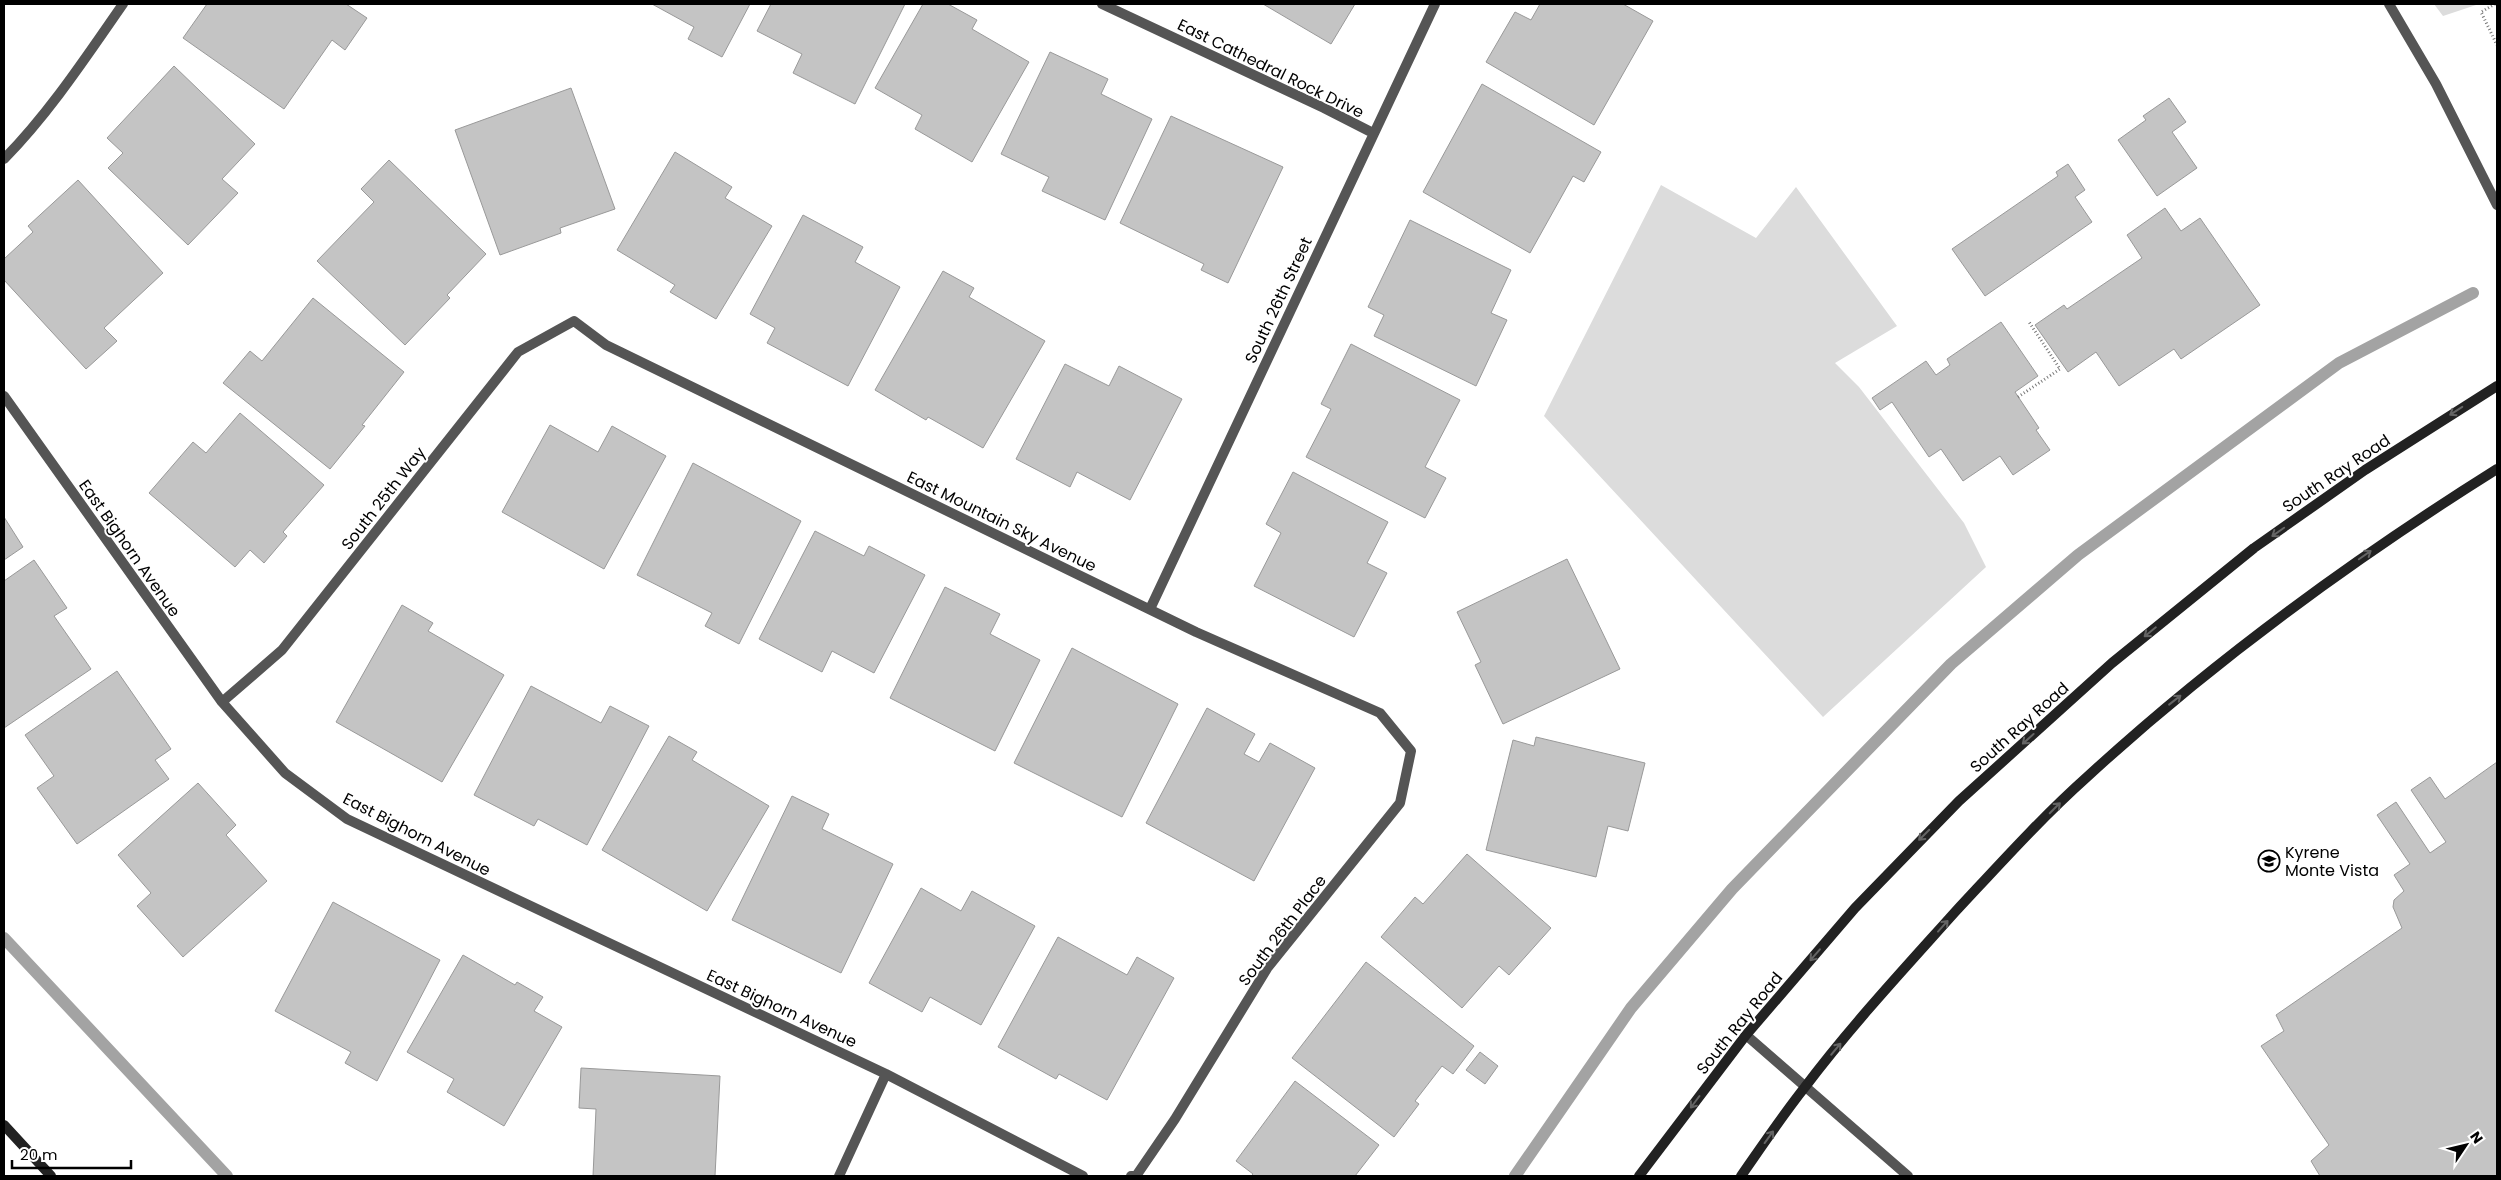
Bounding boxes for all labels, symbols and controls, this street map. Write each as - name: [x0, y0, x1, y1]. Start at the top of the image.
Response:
- street label: East Cathedral Rock Drive: [1174, 13, 1368, 124]
- street label: South 26th Street: [1239, 233, 1318, 367]
- one-way arrow: [2449, 406, 2463, 417]
- street label: South Ray Road: [2278, 429, 2395, 518]
- street label: South 25th Way: [336, 442, 431, 555]
- street label: East Mountain Sky Avenue: [903, 466, 1100, 577]
- street label: East Bighorn Avenue: [73, 475, 186, 622]
- one-way arrow: [2271, 527, 2285, 537]
- one-way arrow: [2358, 550, 2372, 560]
- one-way arrow: [2144, 626, 2157, 637]
- street label: South Ray Road: [1965, 677, 2074, 778]
- one-way arrow: [2168, 694, 2181, 705]
- one-way arrow: [2021, 733, 2034, 745]
- street label: East Bighorn Avenue: [339, 787, 495, 882]
- one-way arrow: [2048, 803, 2060, 815]
- one-way arrow: [1918, 829, 1931, 841]
- place label: Kyrene Monte Vista: [2285, 841, 2379, 882]
- school or university icon: Kyrene Monte Vista: [2257, 849, 2281, 873]
- street label: South 26th Place: [1233, 870, 1332, 991]
- one-way arrow: [1937, 920, 1949, 933]
- one-way arrow: [1810, 948, 1821, 961]
- street label: East Bighorn Avenue: [703, 964, 861, 1053]
- street label: South Ray Road: [1691, 967, 1788, 1079]
- one-way arrow: [1831, 1043, 1842, 1056]
- one-way arrow: [1690, 1095, 1700, 1109]
- north arrow: [2441, 1120, 2491, 1170]
- text: N: [2465, 1127, 2488, 1148]
- one-way arrow: [1764, 1130, 1774, 1144]
- scale bar: [12, 1138, 131, 1170]
- text: 20 m: [20, 1144, 58, 1165]

